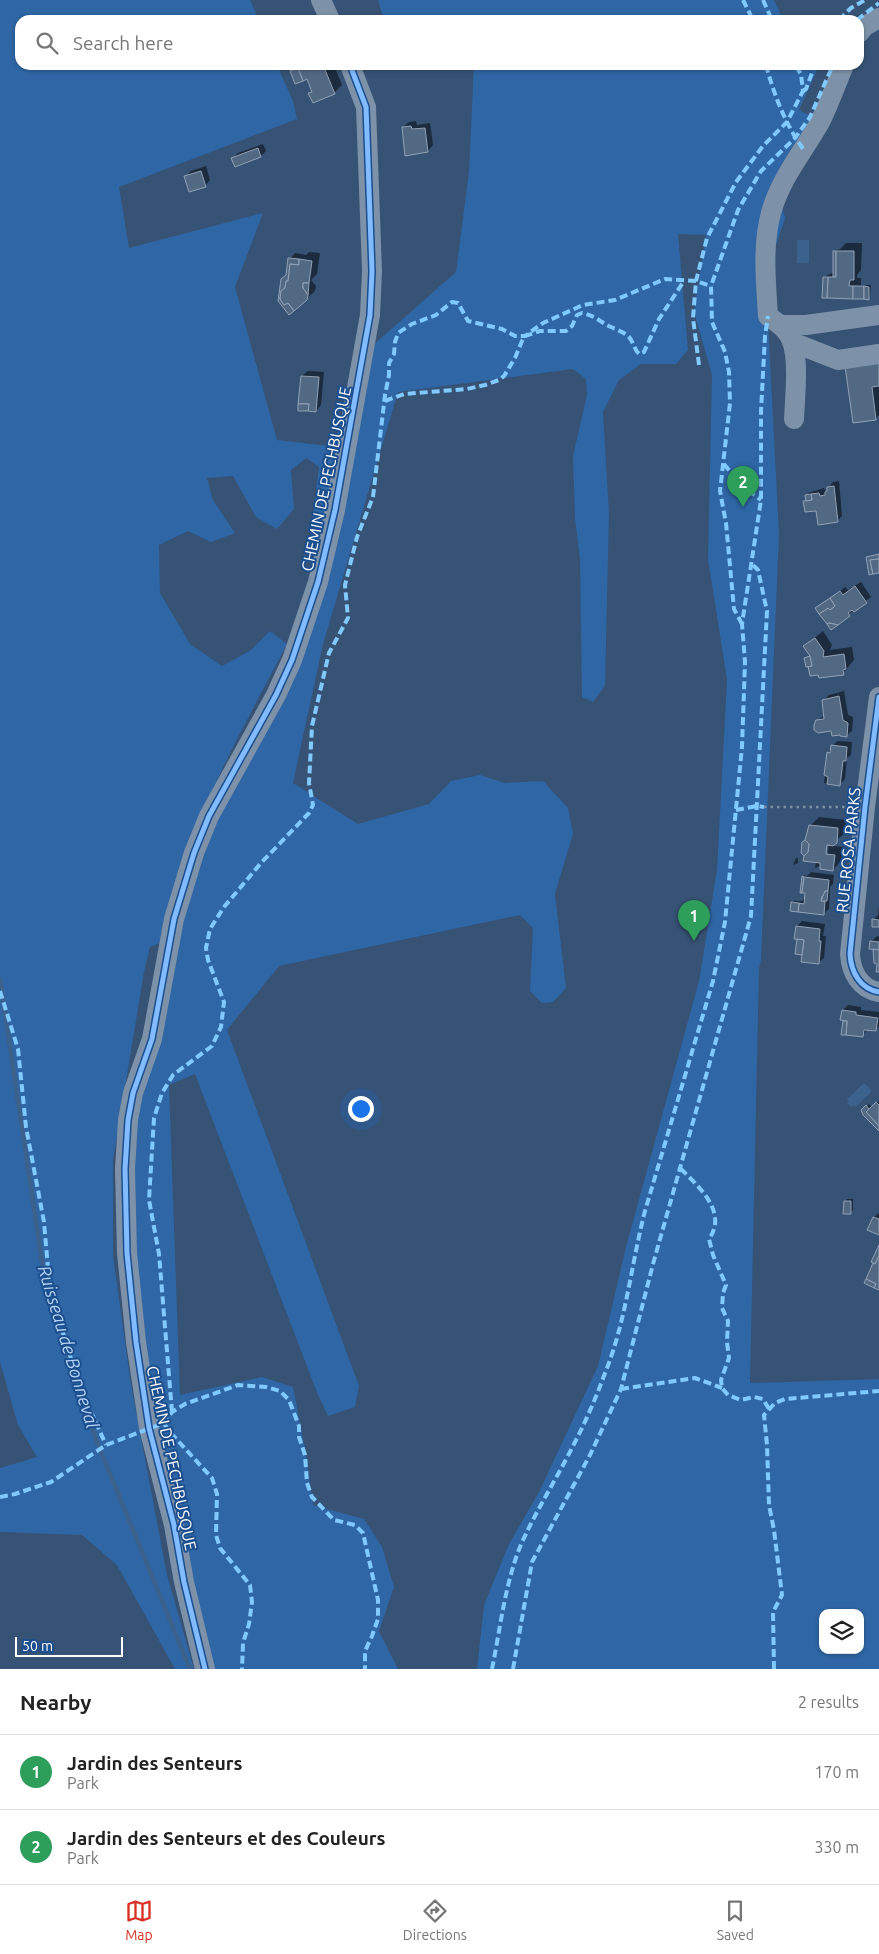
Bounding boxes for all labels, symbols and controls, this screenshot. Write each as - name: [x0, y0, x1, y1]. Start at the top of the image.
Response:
- search box: [15, 15, 864, 70]
- icon: search: [33, 29, 61, 57]
- text: Search here: [73, 32, 173, 54]
- street label: CHEMIN DE PECHBUSQUE: [298, 385, 354, 573]
- pin: 2: [727, 466, 759, 507]
- street label: RUE ROSA PARKS: [832, 787, 864, 913]
- pin: 1: [678, 900, 710, 941]
- your location: [348, 1096, 374, 1122]
- water label: Ruisseau de Bonneval: [35, 1263, 103, 1431]
- street label: CHEMIN DE PECHBUSQUE: [144, 1364, 200, 1552]
- map controls: [819, 1609, 864, 1654]
- button: layers: [819, 1609, 864, 1654]
- scale bar: [15, 1634, 122, 1657]
- text: 50 m: [22, 1638, 53, 1654]
- text: Nearby: [20, 1690, 91, 1714]
- text: 2 results: [798, 1693, 859, 1711]
- text: Jardin des Senteurs: [67, 1752, 243, 1774]
- text: 1: [31, 1763, 41, 1781]
- text: 170 m: [814, 1763, 859, 1781]
- text: Park: [67, 1774, 99, 1792]
- text: Jardin des Senteurs et des Couleurs: [67, 1827, 386, 1849]
- text: 2: [31, 1838, 41, 1856]
- text: 330 m: [814, 1838, 859, 1856]
- text: Park: [67, 1849, 99, 1867]
- tab: Map: [125, 1897, 153, 1943]
- tab: Directions: [403, 1897, 467, 1943]
- tab: Saved: [717, 1897, 754, 1943]

